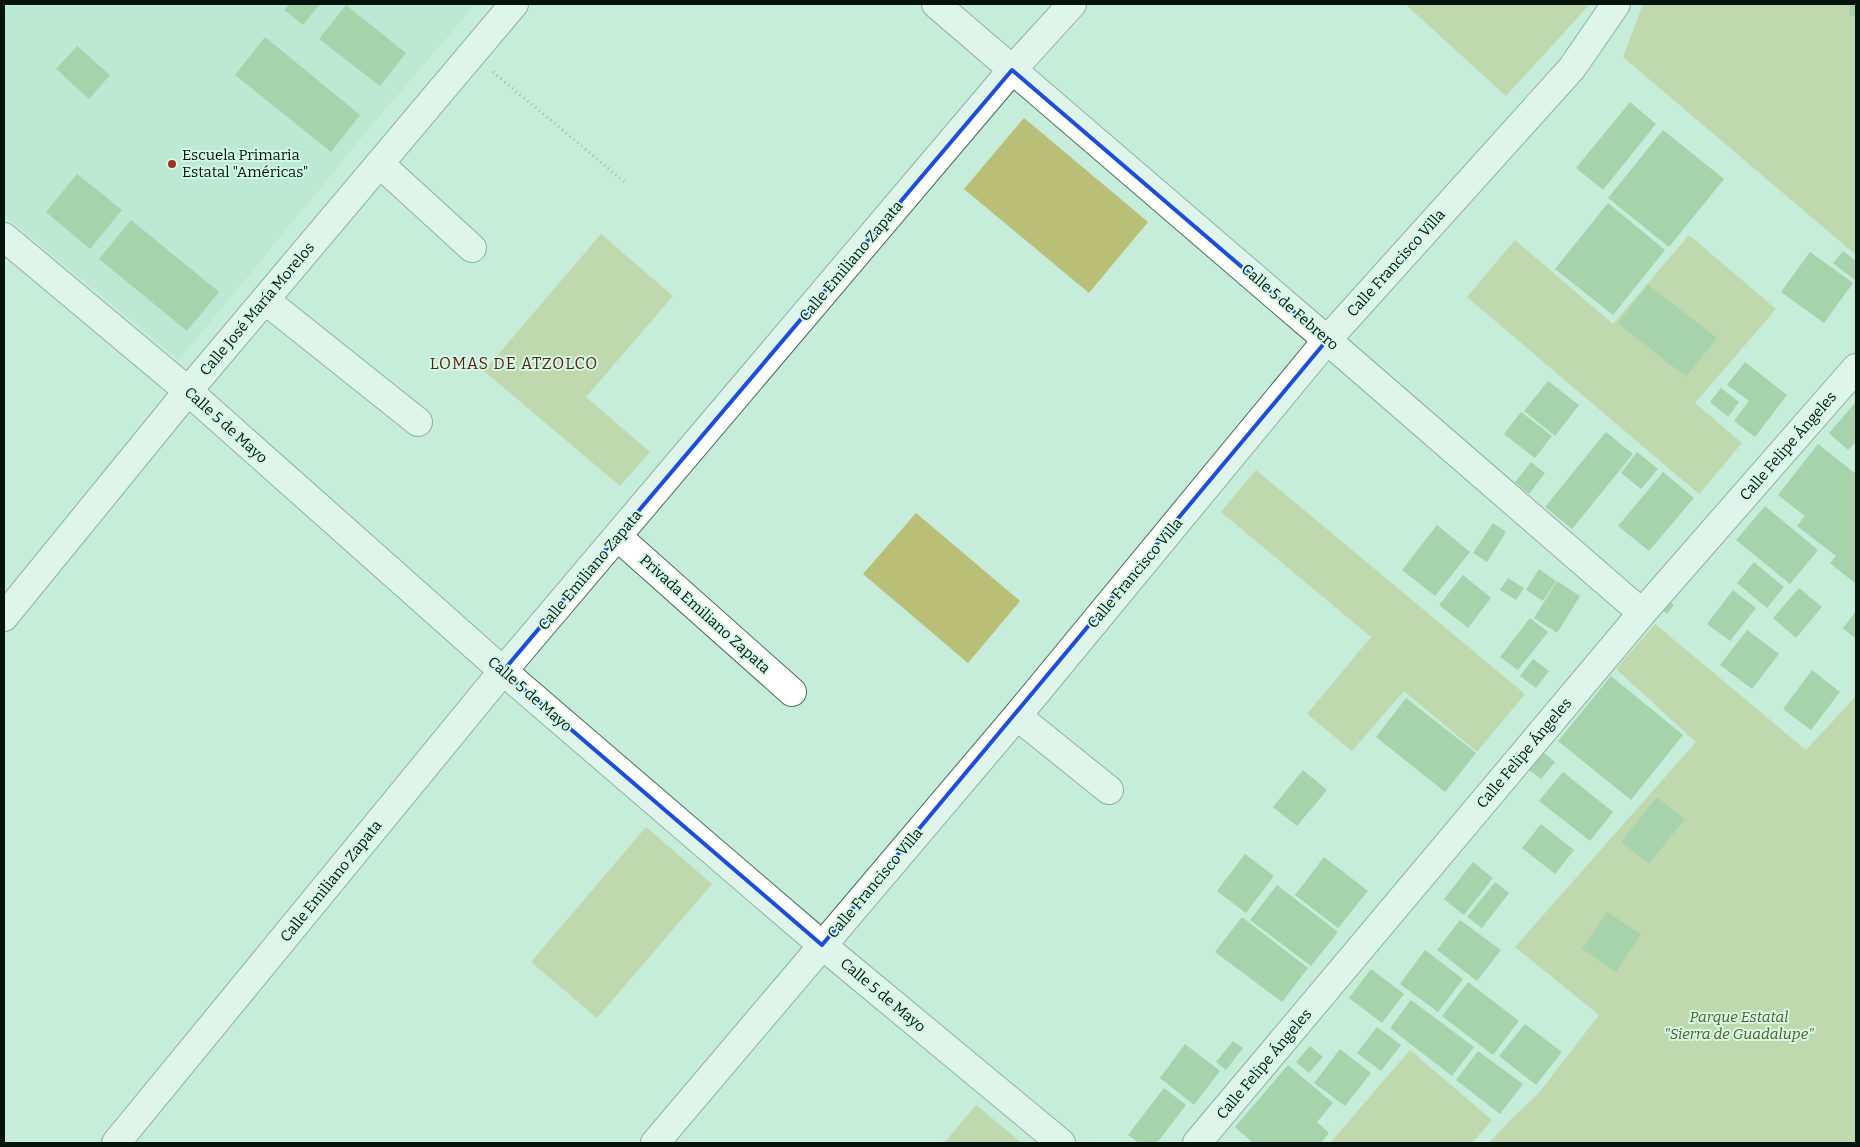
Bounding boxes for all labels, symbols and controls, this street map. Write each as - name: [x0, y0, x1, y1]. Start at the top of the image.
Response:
- place label: Escuela Primaria Estatal "Américas": [182, 146, 309, 181]
- marker: Escuela Primaria Estatal "Américas": [166, 158, 178, 170]
- street label: Calle Emiliano Zapata: [795, 197, 907, 325]
- street label: Calle Francisco Villa: [1343, 206, 1449, 320]
- street label: Calle José María Morelos: [196, 239, 318, 379]
- street label: Calle 5 de Febrero: [1238, 260, 1342, 354]
- district label: LOMAS DE ATZOLCO: [430, 354, 598, 373]
- street label: Calle 5 de Mayo: [181, 383, 271, 467]
- street label: Calle Felipe Ángeles: [1736, 388, 1840, 504]
- street label: Calle Emiliano Zapata: [534, 506, 646, 634]
- street label: Calle Francisco Villa: [1084, 514, 1186, 632]
- street label: Privada Emiliano Zapata: [636, 551, 774, 677]
- street label: Calle 5 de Mayo: [484, 653, 576, 735]
- street label: Calle Felipe Ángeles: [1473, 694, 1575, 812]
- street label: Calle Emiliano Zapata: [276, 817, 386, 945]
- street label: Calle Francisco Villa: [824, 824, 926, 942]
- street label: Calle 5 de Mayo: [837, 954, 929, 1036]
- street label: Calle Felipe Ángeles: [1213, 1005, 1315, 1123]
- park label: Parque Estatal "Sierra de Guadalupe": [1664, 1008, 1814, 1043]

